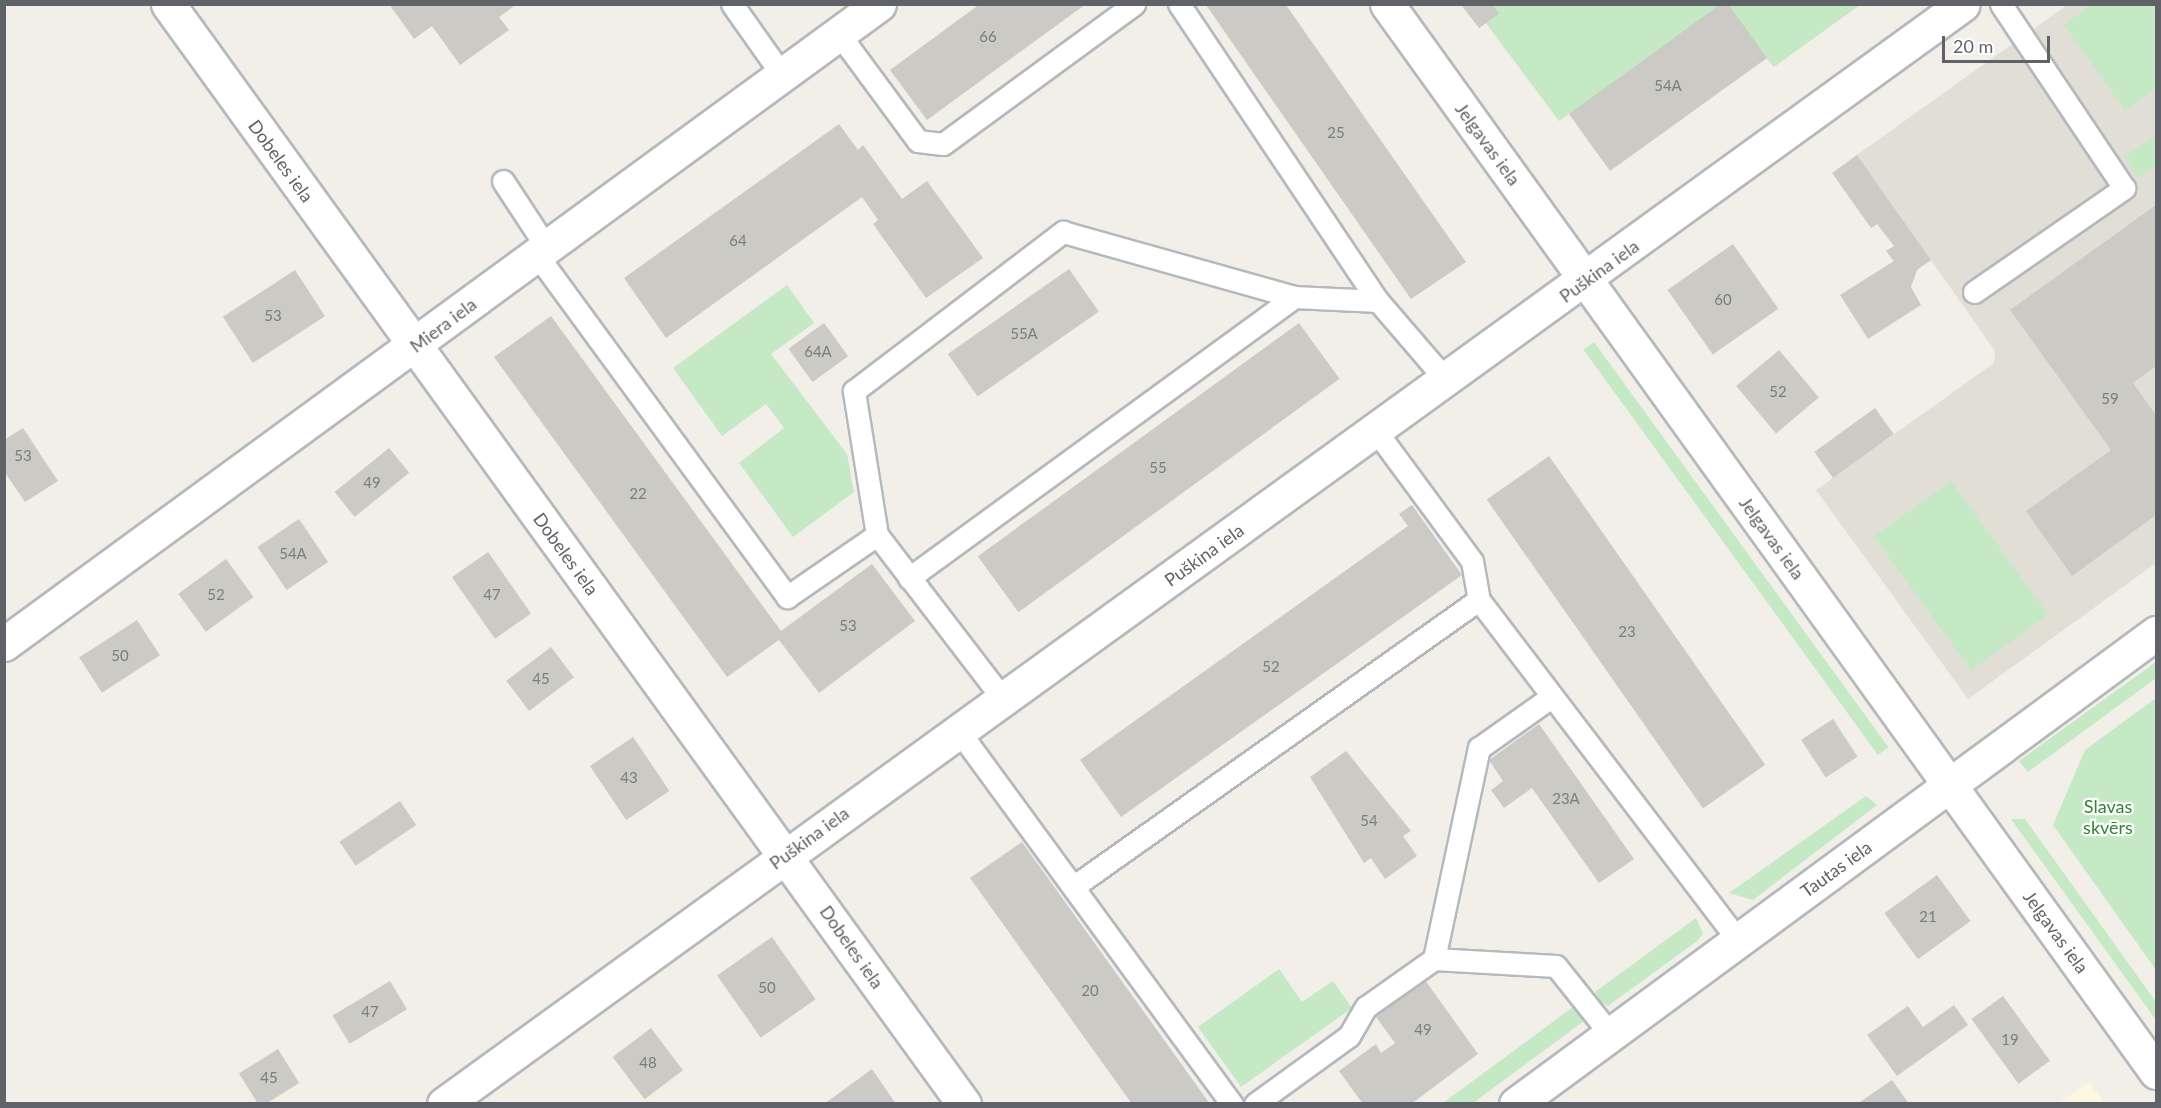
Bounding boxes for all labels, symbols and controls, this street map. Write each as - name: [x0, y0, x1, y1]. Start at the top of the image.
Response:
- scale bar: [1945, 24, 2053, 62]
- house number: 66: [979, 28, 997, 46]
- text: 20 m: [1953, 35, 1993, 57]
- house number: 54A: [1654, 77, 1682, 95]
- street label: Jelgavas iela: [1451, 99, 1525, 189]
- street label: Dobeles iela: [244, 116, 318, 206]
- house number: 25: [1327, 124, 1345, 142]
- house number: 64: [729, 232, 747, 250]
- street label: Puškina iela: [1555, 235, 1643, 307]
- house number: 60: [1714, 291, 1732, 309]
- street label: Miera iela: [406, 293, 480, 357]
- house number: 53: [264, 307, 282, 325]
- house number: 55A: [1010, 325, 1038, 343]
- house number: 64A: [804, 343, 832, 361]
- house number: 52: [1769, 383, 1787, 401]
- house number: 59: [2101, 390, 2119, 408]
- house number: 53: [14, 447, 32, 465]
- house number: 55: [1149, 459, 1167, 477]
- house number: 49: [363, 474, 381, 492]
- house number: 22: [629, 485, 647, 503]
- street label: Jelgavas iela: [1735, 493, 1809, 583]
- street label: Dobeles iela: [529, 509, 603, 599]
- street label: Puškina iela: [1160, 519, 1248, 591]
- house number: 54A: [279, 545, 307, 563]
- house number: 52: [207, 586, 225, 604]
- house number: 47: [483, 586, 501, 604]
- house number: 53: [839, 617, 857, 635]
- house number: 23: [1618, 623, 1636, 641]
- house number: 50: [111, 647, 129, 665]
- house number: 52: [1262, 658, 1280, 676]
- house number: 45: [532, 670, 550, 688]
- house number: 43: [620, 769, 638, 787]
- house number: 23A: [1552, 790, 1580, 808]
- park label: Slavas skvērs: [2083, 796, 2133, 838]
- street label: Puškina iela: [765, 802, 853, 874]
- house number: 54: [1360, 812, 1378, 830]
- street label: Tautas iela: [1796, 836, 1876, 902]
- street label: Jelgavas iela: [2019, 887, 2093, 977]
- street label: Dobeles iela: [815, 901, 889, 993]
- house number: 21: [1919, 908, 1937, 926]
- house number: 50: [758, 979, 776, 997]
- house number: 20: [1081, 982, 1099, 1000]
- house number: 47: [361, 1003, 379, 1021]
- house number: 49: [1414, 1021, 1432, 1039]
- house number: 19: [2001, 1031, 2019, 1049]
- house number: 48: [639, 1054, 657, 1072]
- house number: 45: [260, 1069, 278, 1087]

